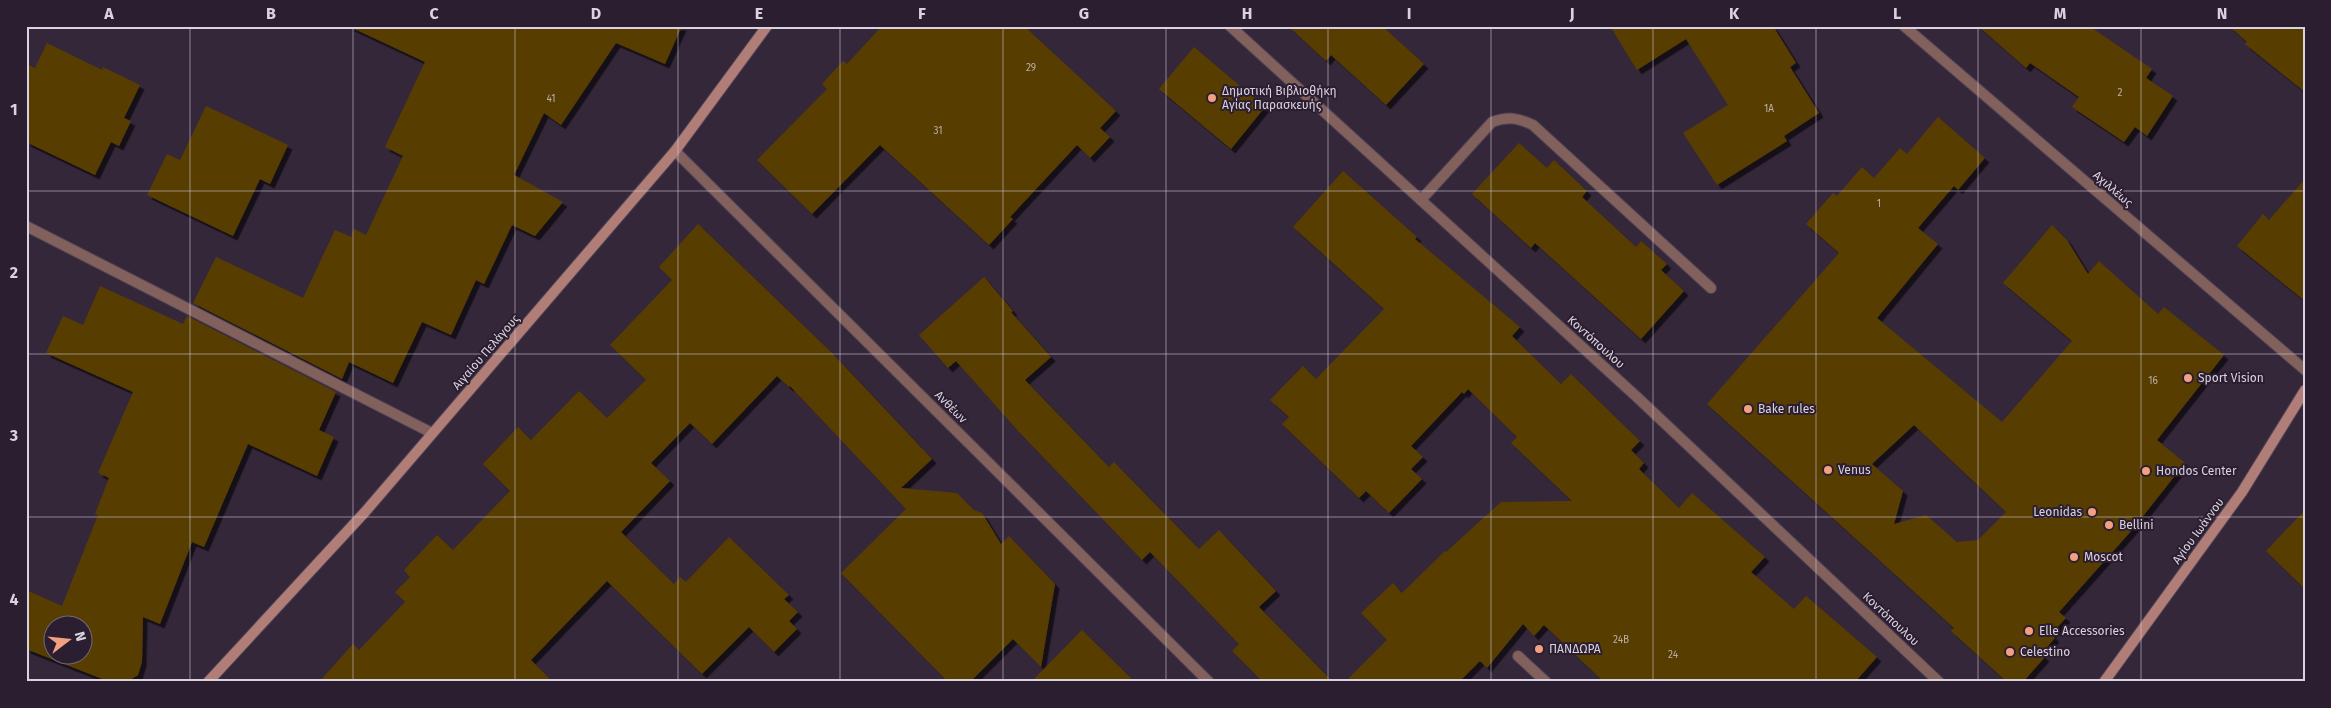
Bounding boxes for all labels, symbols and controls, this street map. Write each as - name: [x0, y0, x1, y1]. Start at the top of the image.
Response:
- text: A: [103, 4, 114, 23]
- text: B: [266, 4, 276, 23]
- text: C: [429, 4, 439, 23]
- text: D: [591, 4, 601, 23]
- text: E: [755, 4, 763, 23]
- text: F: [918, 4, 926, 23]
- text: G: [1079, 4, 1089, 23]
- text: H: [1242, 4, 1252, 23]
- text: I: [1407, 4, 1411, 23]
- text: J: [1568, 4, 1575, 23]
- text: K: [1729, 4, 1740, 23]
- text: L: [1893, 4, 1901, 23]
- text: M: [2054, 4, 2067, 23]
- text: N: [2217, 4, 2227, 23]
- house number: 29: [1026, 62, 1036, 74]
- place label: Δημοτική Βιβλιοθήκη Αγίας Παρασκευής: [1222, 84, 1337, 112]
- house number: 2: [2118, 87, 2123, 99]
- marker: Δημοτική Βιβλιοθήκη Αγίας Παρασκευής: [1206, 92, 1218, 104]
- house number: 41: [546, 93, 556, 105]
- text: 1: [10, 100, 18, 119]
- house number: 1Α: [1764, 103, 1774, 115]
- house number: 31: [933, 125, 943, 137]
- street label: Αχιλλέως: [2090, 168, 2136, 210]
- house number: 1: [1877, 198, 1881, 210]
- text: 2: [10, 263, 18, 282]
- street label: Αιγαίου Πελάγους: [449, 311, 523, 393]
- street label: Κοντόπουλου: [1565, 313, 1628, 371]
- place label: Sport Vision: [2198, 371, 2264, 385]
- marker: Sport Vision: [2182, 372, 2194, 384]
- house number: 16: [2148, 375, 2158, 387]
- street label: Ανθέων: [932, 388, 970, 426]
- place label: Bake rules: [1758, 402, 1815, 416]
- marker: Bake rules: [1742, 403, 1754, 415]
- text: 3: [9, 426, 18, 445]
- place label: Venus: [1838, 463, 1871, 477]
- marker: Venus: [1822, 464, 1834, 476]
- place label: Hondos Center: [2156, 464, 2237, 478]
- marker: Hondos Center: [2140, 465, 2152, 477]
- street label: Αγίου Ιωάννου: [2169, 495, 2227, 567]
- place label: Leonidas: [2033, 505, 2082, 519]
- marker: Leonidas: [2086, 506, 2098, 518]
- place label: Bellini: [2119, 518, 2154, 532]
- marker: Bellini: [2103, 519, 2115, 531]
- place label: Moscot: [2084, 550, 2123, 564]
- marker: Moscot: [2068, 551, 2080, 563]
- street label: Κοντόπουλου: [1860, 589, 1922, 649]
- text: 4: [9, 590, 19, 609]
- north arrow: [42, 616, 92, 666]
- place label: Elle Accessories: [2039, 624, 2125, 638]
- marker: Elle Accessories: [2023, 625, 2035, 637]
- text: N: [71, 630, 89, 643]
- house number: 24Β: [1613, 634, 1629, 646]
- place label: ΠΑΝΔΩΡΑ: [1549, 642, 1601, 656]
- marker: ΠΑΝΔΩΡΑ: [1533, 643, 1545, 655]
- place label: Celestino: [2020, 645, 2070, 659]
- marker: Celestino: [2004, 646, 2016, 658]
- house number: 24: [1668, 649, 1679, 661]

